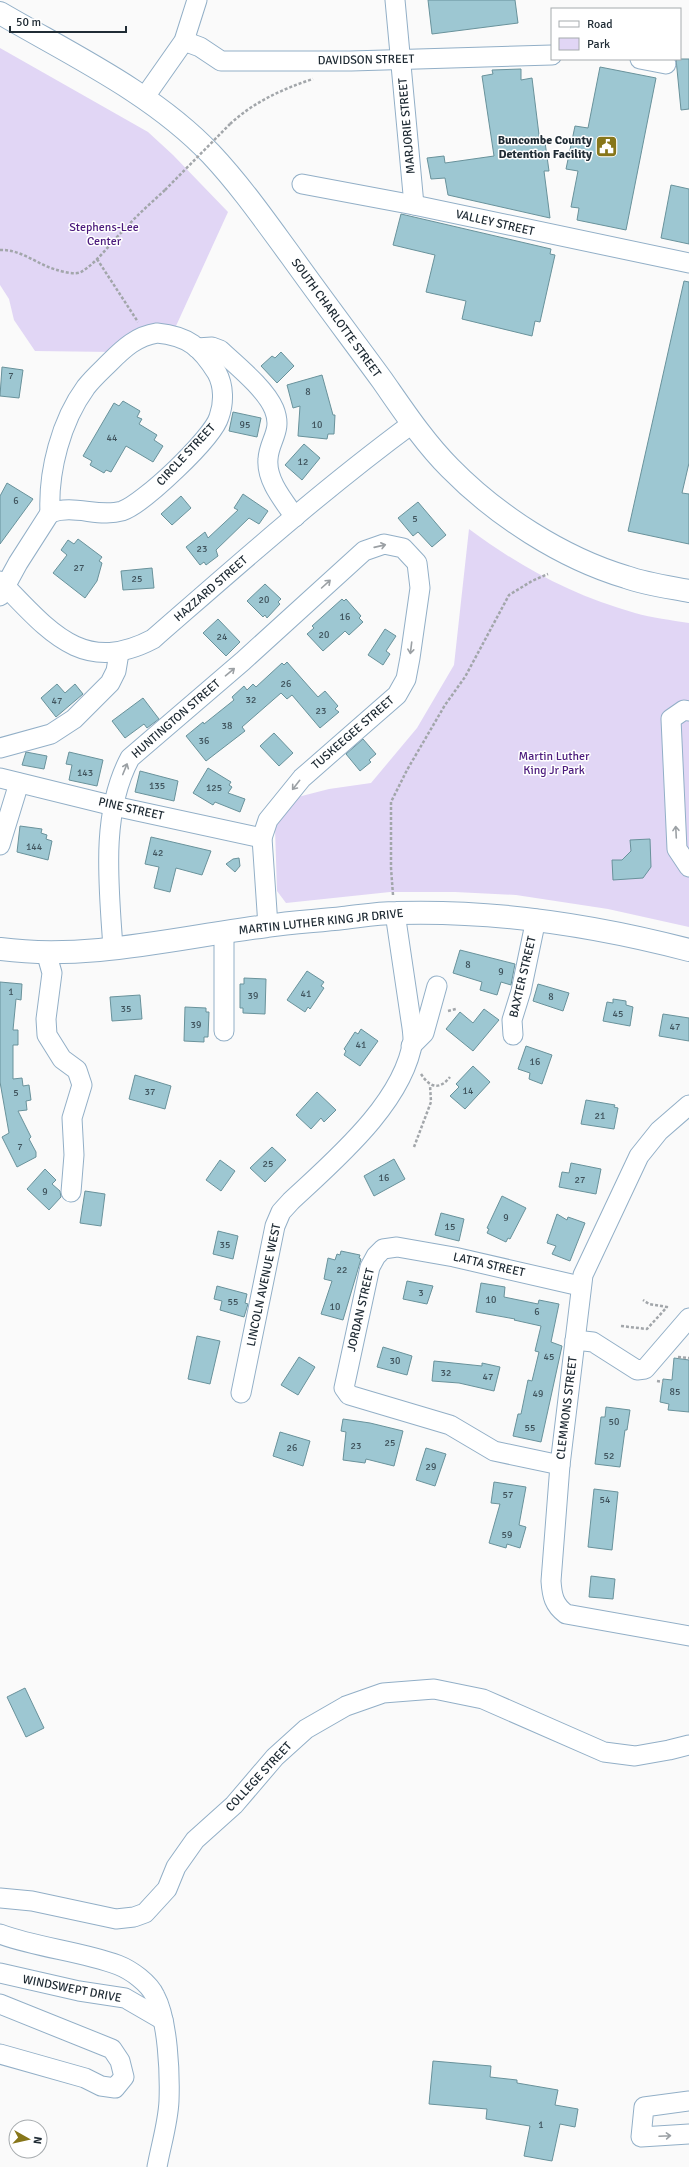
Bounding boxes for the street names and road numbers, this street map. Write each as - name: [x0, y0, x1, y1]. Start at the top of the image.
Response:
- street label: DAVIDSON STREET: [317, 52, 415, 68]
- street label: MARJORIE STREET: [395, 77, 419, 175]
- street label: VALLEY STREET: [454, 207, 536, 239]
- street label: SOUTH CHARLOTTE STREET: [288, 256, 384, 380]
- street label: CIRCLE STREET: [153, 421, 219, 489]
- street label: HAZZARD STREET: [171, 553, 251, 625]
- street label: HUNTINGTON STREET: [129, 676, 224, 762]
- street label: TUSKEEGEE STREET: [309, 693, 397, 773]
- street label: PINE STREET: [97, 794, 165, 824]
- street label: MARTIN LUTHER KING JR DRIVE: [238, 906, 404, 938]
- street label: BAXTER STREET: [506, 935, 540, 1019]
- street label: LINCOLN AVENUE WEST: [244, 1222, 284, 1348]
- street label: LATTA STREET: [452, 1249, 526, 1281]
- street label: JORDAN STREET: [344, 1267, 378, 1353]
- street label: CLEMMONS STREET: [553, 1355, 581, 1460]
- street label: COLLEGE STREET: [223, 1739, 295, 1815]
- street label: WINDSWEPT DRIVE: [21, 1972, 123, 2006]

